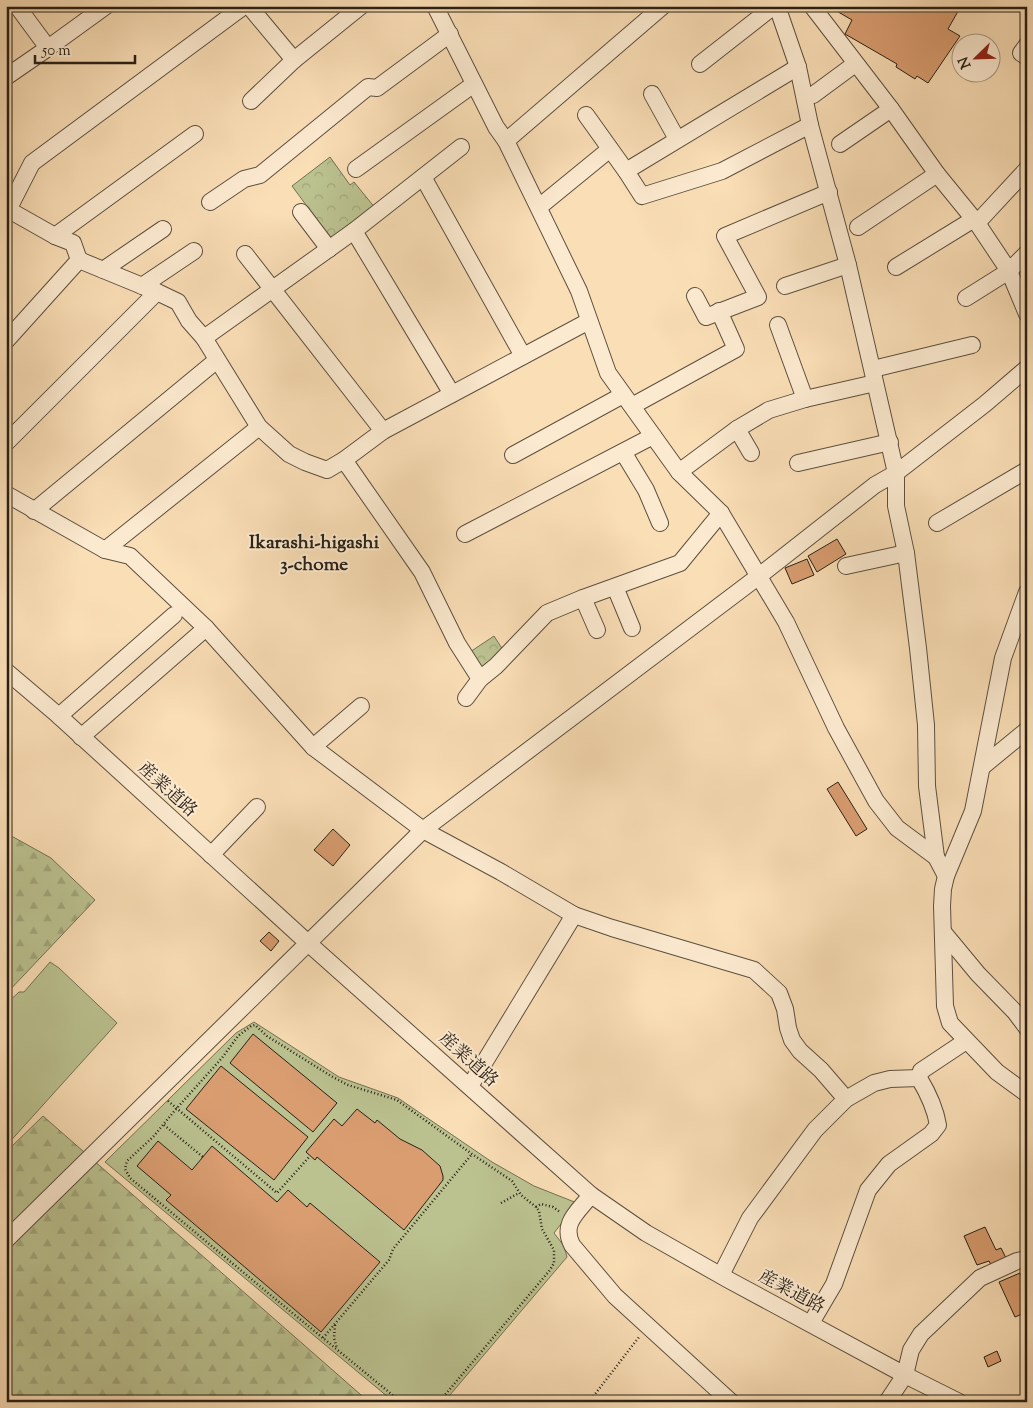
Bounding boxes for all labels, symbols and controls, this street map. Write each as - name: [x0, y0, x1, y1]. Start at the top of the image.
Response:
- scale bar: [35, 32, 135, 64]
- north arrow: [950, 32, 1000, 82]
- text: 50 m: [41, 41, 71, 62]
- text: N: [954, 53, 977, 71]
- district label: Ikarashi-higashi 3-chome: [249, 530, 380, 579]
- street label: 産業道路: [131, 757, 202, 824]
- street label: 産業道路: [432, 1027, 503, 1094]
- street label: 産業道路: [753, 1264, 829, 1321]

